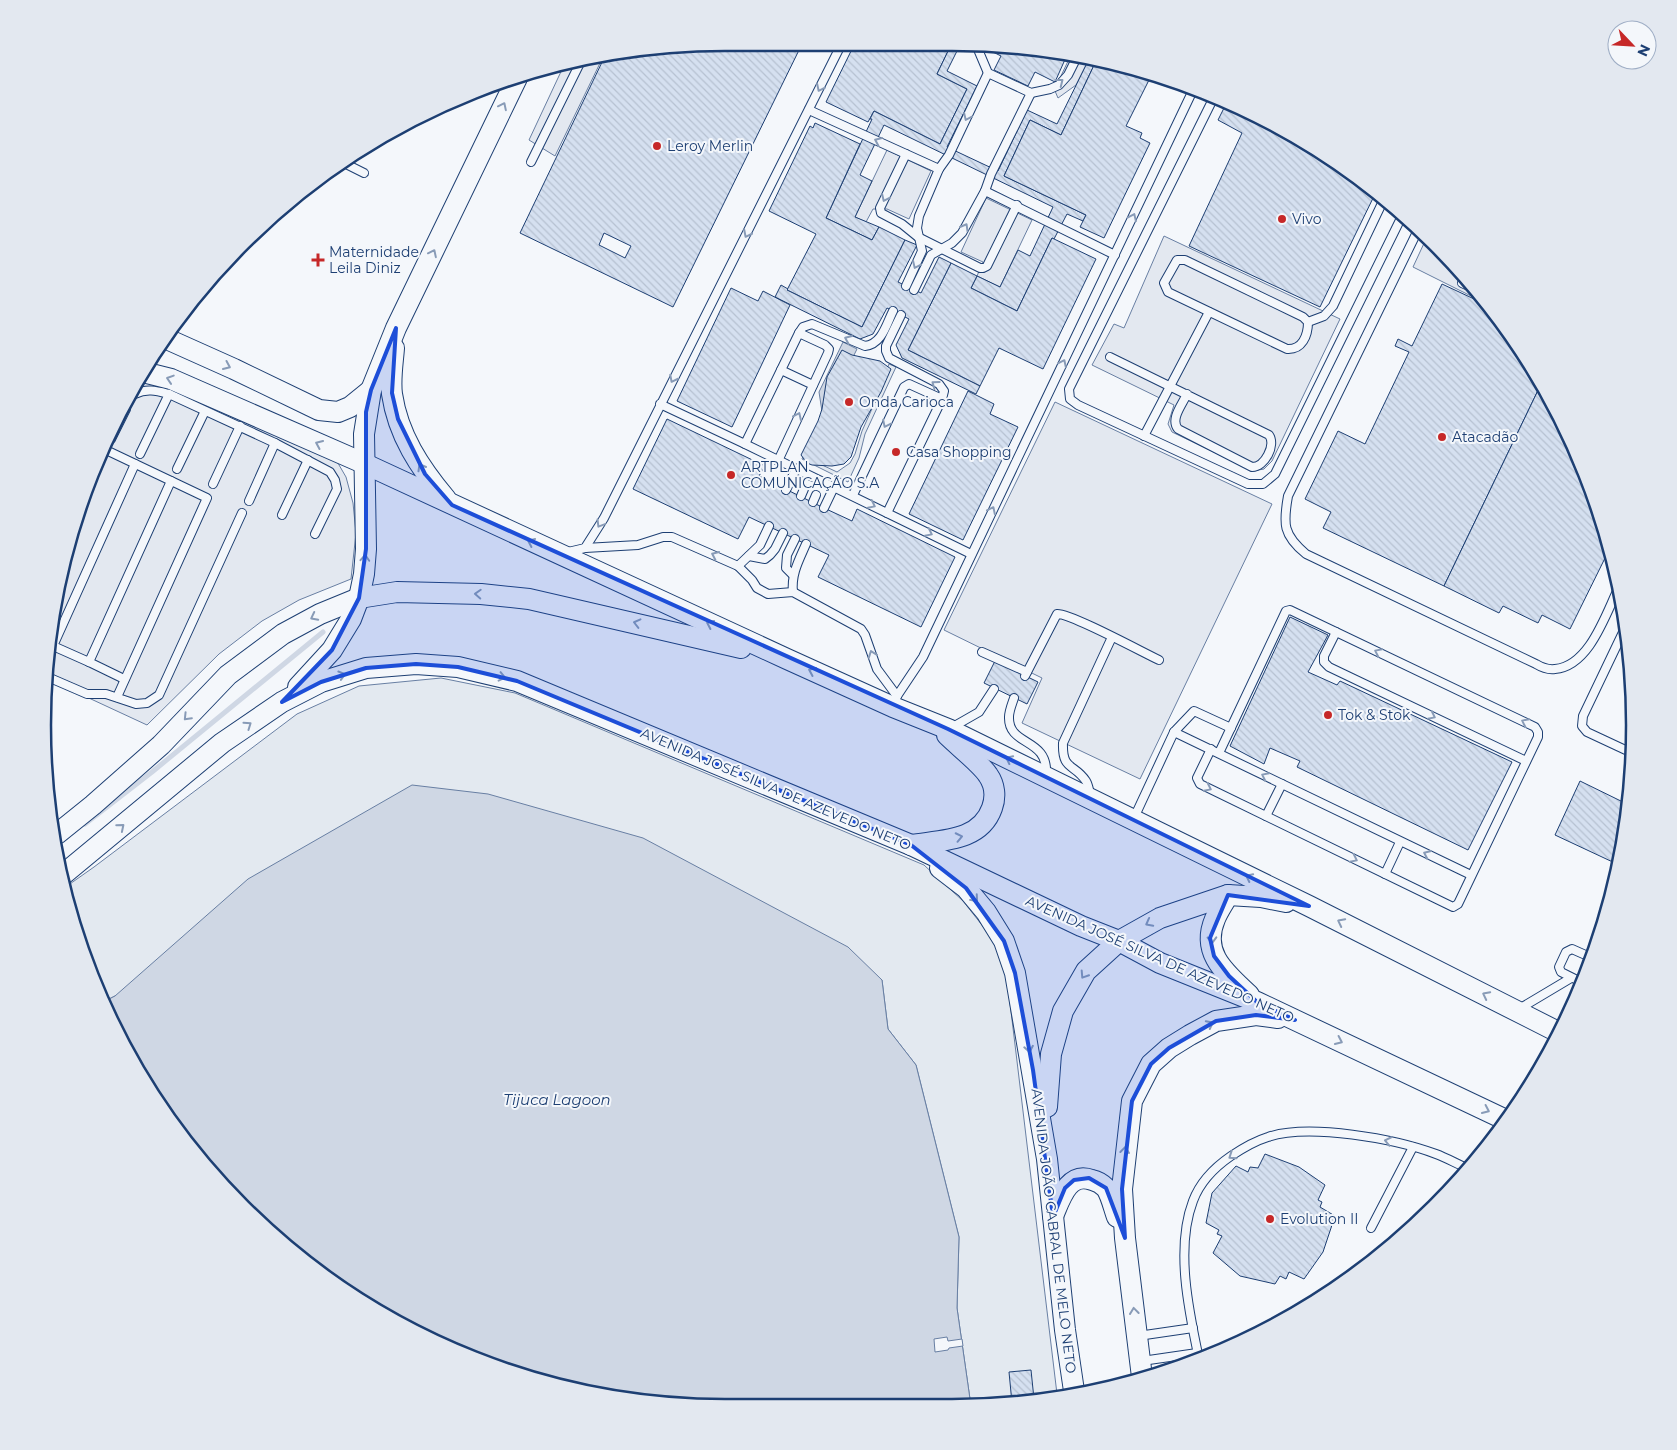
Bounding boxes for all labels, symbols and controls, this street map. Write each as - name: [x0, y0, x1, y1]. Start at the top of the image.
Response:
- north arrow: [1607, 20, 1657, 70]
- text: N: [1633, 42, 1654, 59]
- one-way arrow: [1054, 80, 1063, 88]
- one-way arrow: [816, 83, 826, 92]
- one-way arrow: [497, 102, 507, 111]
- one-way arrow: [963, 112, 973, 121]
- place label: Leroy Merlin: [667, 137, 753, 155]
- one-way arrow: [874, 137, 883, 148]
- marker: Leroy Merlin: [651, 140, 663, 152]
- one-way arrow: [881, 193, 892, 202]
- place label: Vivo: [1292, 210, 1322, 228]
- one-way arrow: [1127, 213, 1137, 222]
- marker: Vivo: [1276, 213, 1288, 225]
- one-way arrow: [959, 224, 969, 233]
- one-way arrow: [743, 228, 753, 237]
- place label: Maternidade Leila Diniz: [329, 243, 419, 277]
- one-way arrow: [426, 249, 437, 258]
- marker: Maternidade Leila Diniz: [311, 253, 325, 267]
- one-way arrow: [911, 260, 922, 269]
- one-way arrow: [844, 335, 853, 345]
- one-way arrow: [222, 359, 231, 370]
- one-way arrow: [1057, 359, 1067, 368]
- one-way arrow: [669, 373, 679, 382]
- one-way arrow: [166, 375, 174, 385]
- one-way arrow: [931, 381, 941, 390]
- place label: Onda Carioca: [859, 393, 954, 411]
- marker: Onda Carioca: [843, 396, 855, 408]
- one-way arrow: [792, 412, 803, 421]
- one-way arrow: [882, 419, 893, 428]
- place label: Atacadão: [1452, 428, 1519, 446]
- marker: Atacadão: [1436, 431, 1448, 443]
- one-way arrow: [315, 439, 324, 450]
- place label: Casa Shopping: [906, 443, 1012, 461]
- marker: Casa Shopping: [890, 446, 902, 458]
- place label: ARTPLAN COMUNICAÇÃO S.A: [741, 458, 880, 492]
- one-way arrow: [418, 464, 428, 473]
- marker: ARTPLAN COMUNICAÇÃO S.A: [725, 469, 737, 481]
- one-way arrow: [867, 499, 876, 509]
- one-way arrow: [986, 506, 997, 515]
- one-way arrow: [597, 518, 607, 527]
- one-way arrow: [924, 527, 933, 537]
- one-way arrow: [527, 538, 536, 548]
- one-way arrow: [711, 551, 720, 562]
- one-way arrow: [360, 554, 371, 562]
- one-way arrow: [473, 588, 481, 599]
- one-way arrow: [310, 611, 319, 621]
- one-way arrow: [633, 618, 642, 629]
- one-way arrow: [706, 620, 715, 631]
- one-way arrow: [1374, 648, 1383, 658]
- one-way arrow: [868, 651, 878, 659]
- one-way arrow: [808, 666, 817, 677]
- one-way arrow: [338, 671, 346, 681]
- one-way arrow: [498, 671, 507, 682]
- place label: Tok & Stok: [1338, 706, 1411, 724]
- marker: Tok & Stok: [1322, 709, 1334, 721]
- one-way arrow: [1427, 710, 1436, 720]
- one-way arrow: [184, 712, 193, 721]
- one-way arrow: [1521, 718, 1530, 729]
- one-way arrow: [242, 722, 252, 731]
- street label: AVENIDA JOSÉ SILVA DE AZEVEDO NETO: [638, 724, 914, 854]
- one-way arrow: [1005, 755, 1014, 765]
- one-way arrow: [1261, 771, 1270, 782]
- one-way arrow: [1203, 782, 1212, 793]
- one-way arrow: [115, 824, 124, 832]
- one-way arrow: [954, 832, 963, 843]
- one-way arrow: [1423, 850, 1432, 860]
- one-way arrow: [1349, 853, 1358, 863]
- one-way arrow: [1245, 873, 1254, 883]
- street label: AVENIDA JOSÉ SILVA DE AZEVEDO NETO: [1023, 891, 1297, 1027]
- one-way arrow: [969, 893, 978, 902]
- one-way arrow: [1146, 917, 1155, 927]
- one-way arrow: [1337, 918, 1346, 928]
- one-way arrow: [1207, 936, 1217, 944]
- one-way arrow: [1081, 969, 1090, 979]
- one-way arrow: [1482, 991, 1491, 1001]
- one-way arrow: [1205, 1020, 1214, 1030]
- one-way arrow: [1334, 1035, 1343, 1045]
- one-way arrow: [1023, 1044, 1033, 1053]
- street label: AVENIDA JOÃO CABRAL DE MELO NETO: [1028, 1088, 1080, 1375]
- water label: Tijuca Lagoon: [503, 1090, 611, 1109]
- one-way arrow: [1481, 1104, 1490, 1114]
- one-way arrow: [1384, 1137, 1393, 1147]
- one-way arrow: [1120, 1145, 1130, 1154]
- one-way arrow: [1228, 1149, 1237, 1159]
- place label: Evolution II: [1280, 1210, 1358, 1228]
- marker: Evolution II: [1264, 1213, 1276, 1225]
- one-way arrow: [1129, 1307, 1140, 1315]

